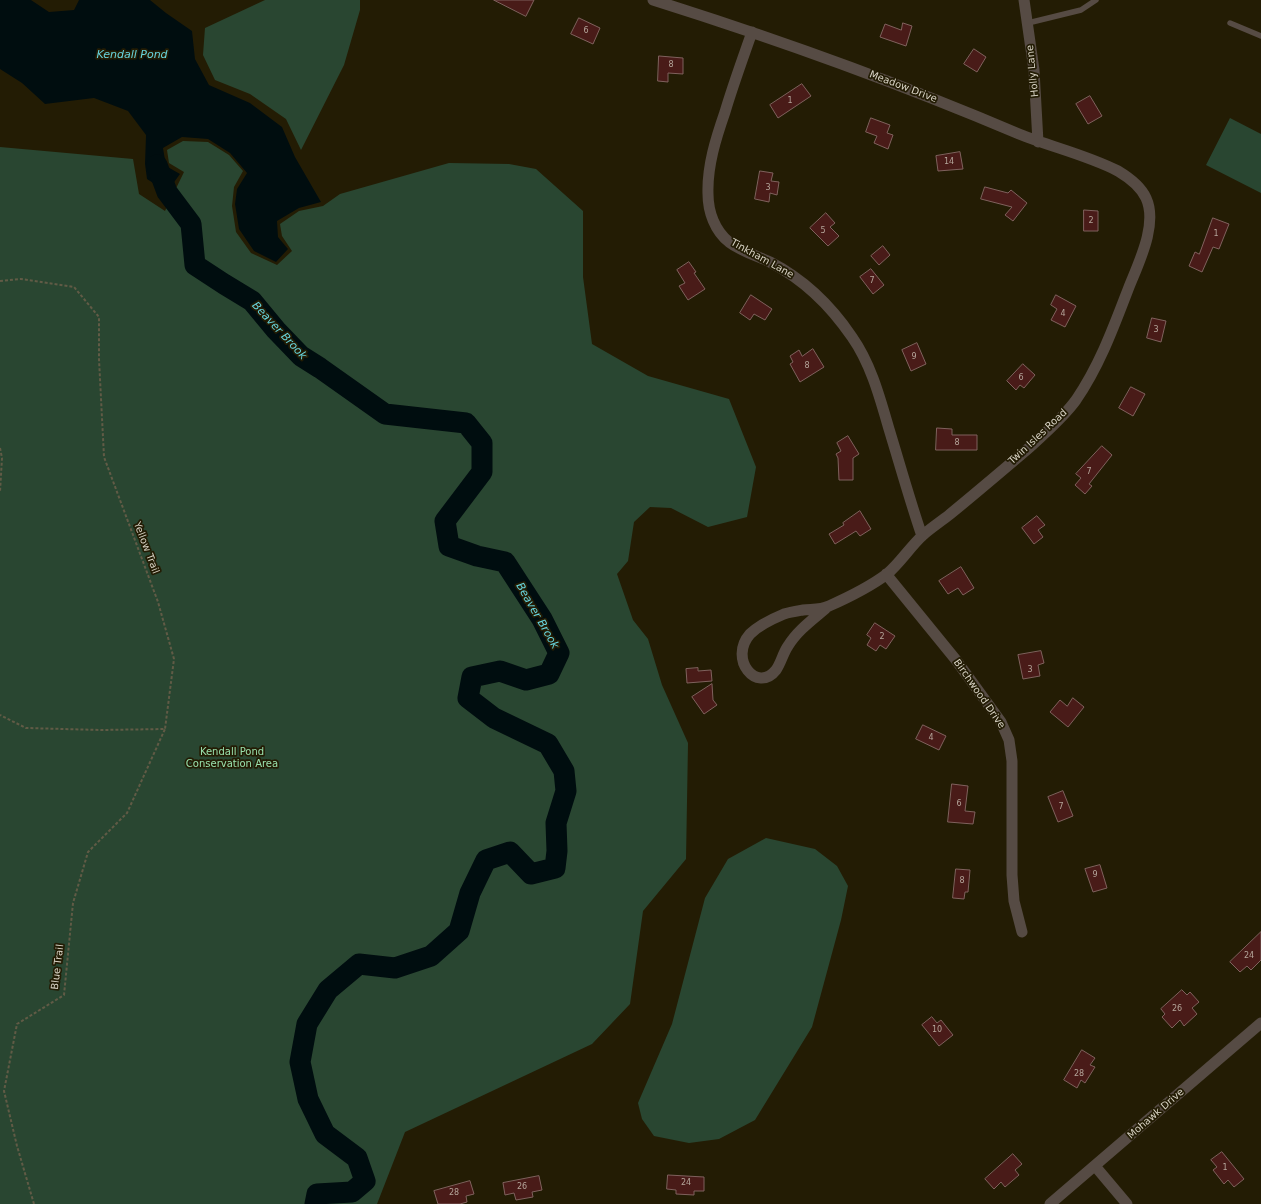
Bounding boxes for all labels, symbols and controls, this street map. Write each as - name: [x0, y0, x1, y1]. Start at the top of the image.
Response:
- house number: 6: [583, 26, 589, 36]
- street label: Holly Lane: [1024, 44, 1042, 98]
- water label: Kendall Pond: [96, 48, 168, 62]
- house number: 8: [668, 60, 674, 70]
- street label: Meadow Drive: [868, 69, 938, 105]
- house number: 1: [787, 96, 793, 106]
- house number: 14: [944, 157, 954, 167]
- house number: 3: [765, 183, 771, 193]
- house number: 2: [1088, 216, 1094, 226]
- house number: 5: [820, 226, 826, 236]
- house number: 1: [1213, 229, 1219, 239]
- street label: Tinkham Lane: [728, 237, 796, 281]
- house number: 7: [869, 276, 875, 286]
- water label: Beaver Brook: [249, 299, 309, 363]
- house number: 4: [1060, 309, 1066, 319]
- house number: 3: [1153, 325, 1159, 335]
- house number: 9: [911, 352, 917, 362]
- house number: 8: [804, 361, 810, 371]
- house number: 6: [1018, 373, 1024, 383]
- street label: Twin Isles Road: [1006, 407, 1070, 467]
- house number: 8: [954, 438, 960, 448]
- house number: 7: [1086, 467, 1092, 477]
- street label: Yellow Trail: [131, 520, 161, 576]
- water label: Beaver Brook: [513, 581, 561, 651]
- house number: 2: [879, 632, 885, 642]
- street label: Birchwood Drive: [951, 657, 1007, 731]
- house number: 3: [1027, 665, 1033, 675]
- house number: 4: [928, 733, 934, 743]
- park label: Kendall Pond Conservation Area: [186, 746, 278, 770]
- house number: 6: [956, 799, 962, 809]
- house number: 7: [1058, 802, 1064, 812]
- house number: 9: [1092, 870, 1098, 880]
- house number: 8: [959, 876, 965, 886]
- street label: Blue Trail: [49, 944, 67, 990]
- house number: 24: [1244, 951, 1254, 961]
- house number: 26: [1172, 1004, 1182, 1014]
- house number: 10: [932, 1025, 942, 1035]
- house number: 28: [1074, 1069, 1084, 1079]
- street label: Mohawk Drive: [1125, 1086, 1187, 1142]
- house number: 1: [1222, 1163, 1228, 1173]
- house number: 24: [681, 1178, 691, 1188]
- house number: 26: [517, 1182, 527, 1192]
- house number: 28: [449, 1188, 459, 1198]

